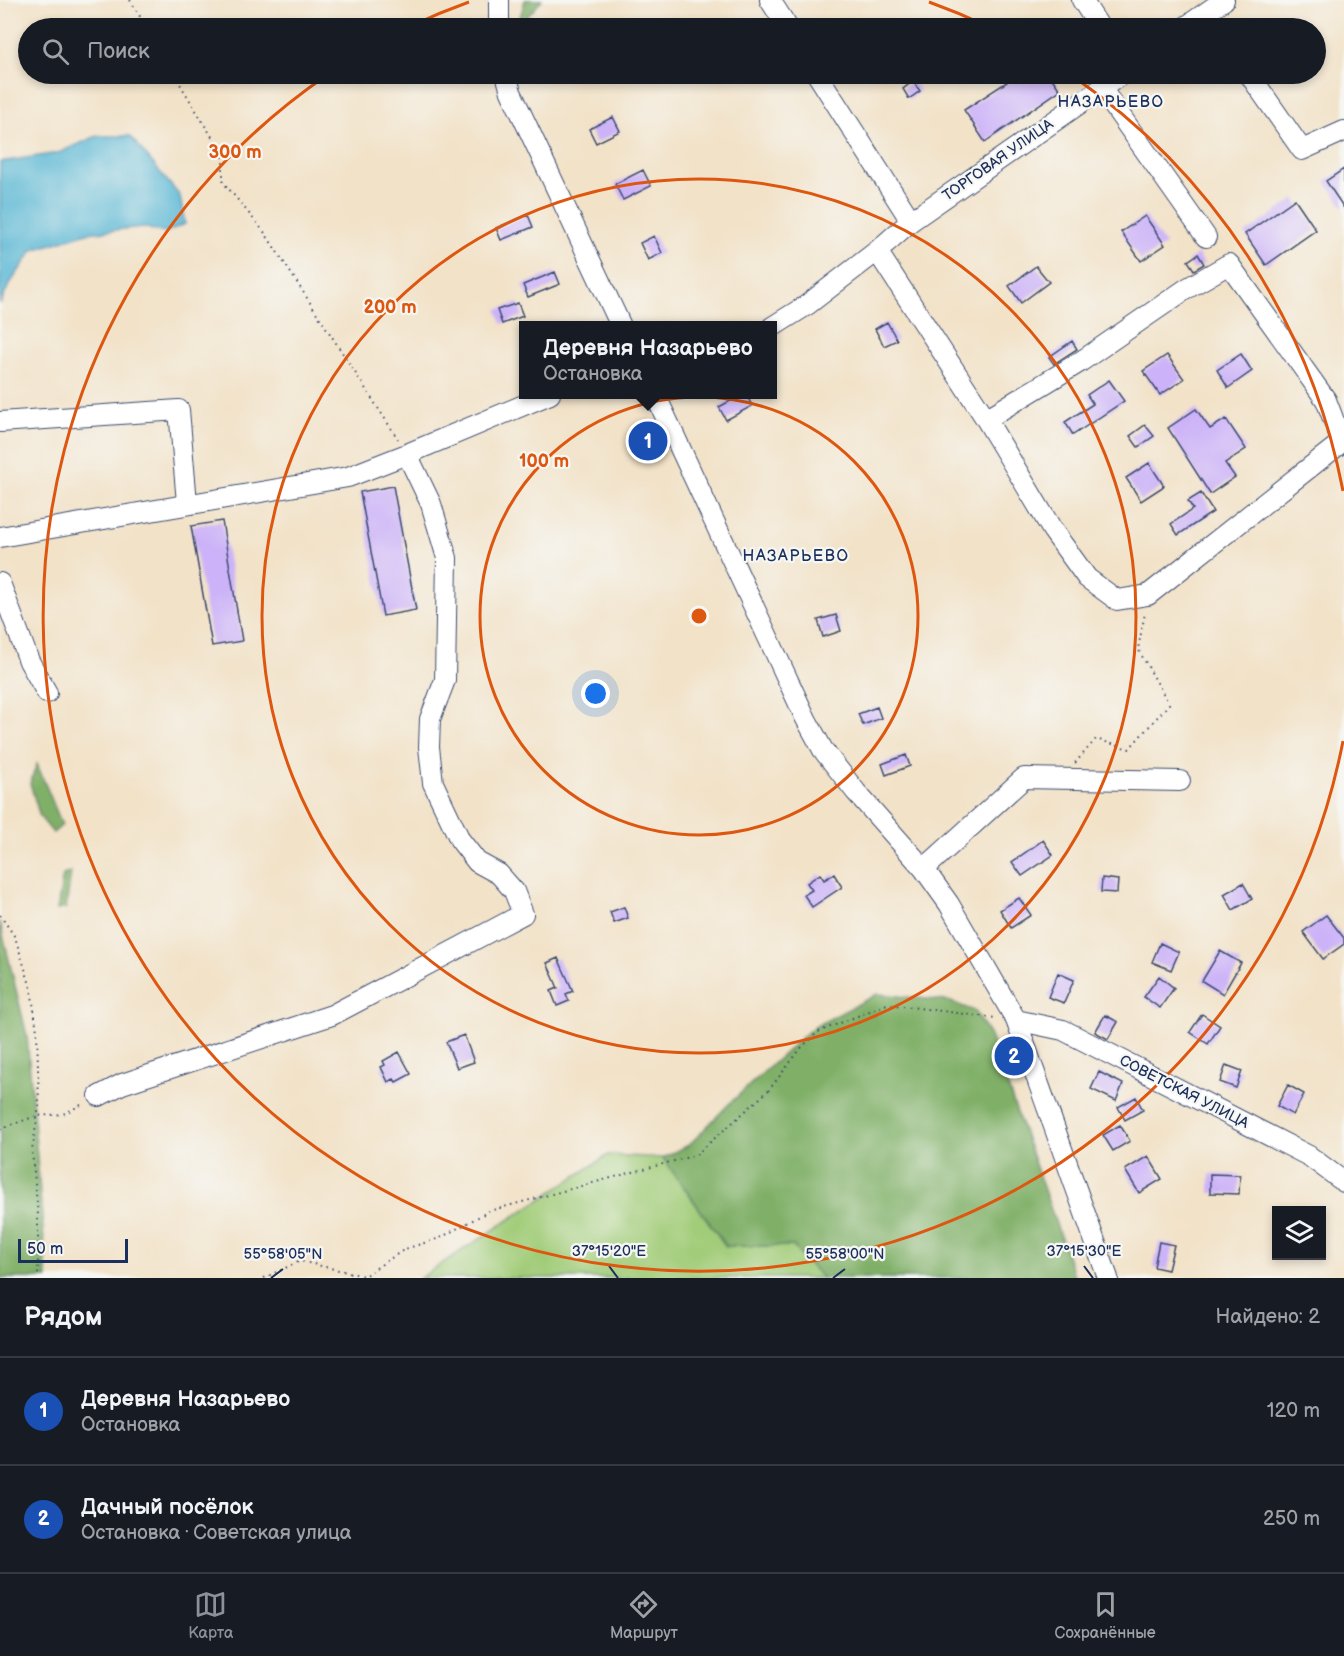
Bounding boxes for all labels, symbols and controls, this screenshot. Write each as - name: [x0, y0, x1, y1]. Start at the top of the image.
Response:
- search box: [18, 18, 1326, 84]
- icon: search: [39, 35, 72, 68]
- text: Поиск: [87, 38, 150, 65]
- district label: НАЗАРЬЕВО: [1058, 93, 1164, 112]
- street label: ТОРГОВАЯ УЛИЦА: [939, 114, 1058, 205]
- text: 300 m: [208, 142, 262, 163]
- text: 200 m: [363, 297, 417, 318]
- popup: [519, 321, 777, 399]
- text: Деревня Назарьево: [543, 335, 753, 362]
- text: Остановка: [543, 362, 643, 386]
- pin: 1: [628, 418, 668, 464]
- text: 100 m: [519, 451, 569, 472]
- district label: НАЗАРЬЕВО: [743, 547, 849, 566]
- centre of rings: [689, 606, 709, 626]
- your location: [581, 679, 610, 708]
- pin: 2: [994, 1034, 1034, 1078]
- street label: СОВЕТСКАЯ УЛИЦА: [1116, 1051, 1253, 1133]
- map controls: [1272, 1206, 1326, 1260]
- button: layers: [1272, 1206, 1326, 1260]
- scale bar: [18, 1236, 128, 1264]
- text: 50 m: [27, 1240, 63, 1259]
- text: 37°15'20"E: [572, 1242, 646, 1261]
- text: 37°15'30"E: [1047, 1242, 1122, 1261]
- text: 55°58'05"N: [244, 1245, 322, 1264]
- text: 55°58'00"N: [805, 1245, 885, 1264]
- text: Рядом: [24, 1302, 102, 1333]
- text: Найдено: 2: [1216, 1305, 1320, 1329]
- text: Деревня Назарьево: [81, 1386, 290, 1413]
- text: 1: [39, 1399, 48, 1423]
- text: 120 m: [1267, 1399, 1320, 1423]
- text: Остановка: [81, 1413, 180, 1437]
- text: Дачный посёлок: [81, 1494, 253, 1521]
- text: 2: [38, 1507, 49, 1531]
- text: 250 m: [1263, 1507, 1320, 1531]
- text: Остановка · Советская улица: [81, 1521, 352, 1545]
- tab: Карта: [188, 1588, 233, 1643]
- tab: Маршрут: [610, 1588, 678, 1643]
- tab: Сохранённые: [1055, 1588, 1156, 1643]

